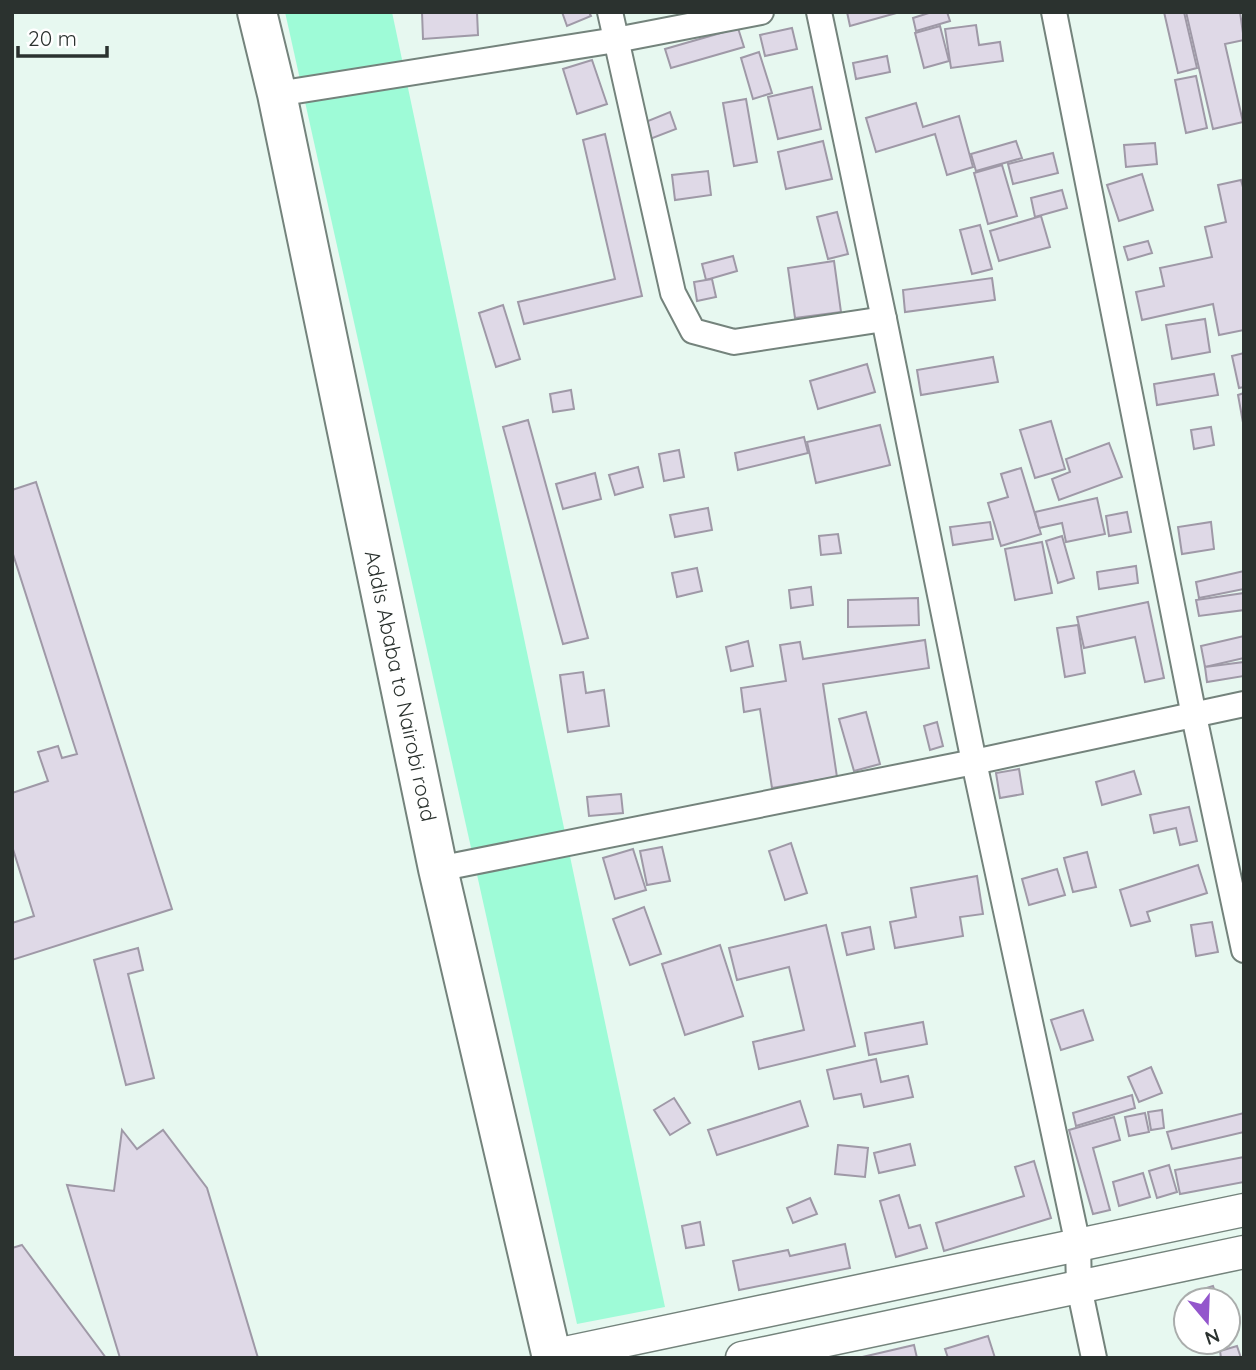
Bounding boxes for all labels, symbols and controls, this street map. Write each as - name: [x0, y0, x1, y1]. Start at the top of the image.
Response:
- scale bar: [18, 14, 107, 58]
- text: 20 m: [28, 25, 77, 51]
- street label: Addis Ababa to Nairobi road: [360, 548, 442, 824]
- north arrow: [1172, 1286, 1242, 1356]
- text: N: [1202, 1323, 1223, 1351]

